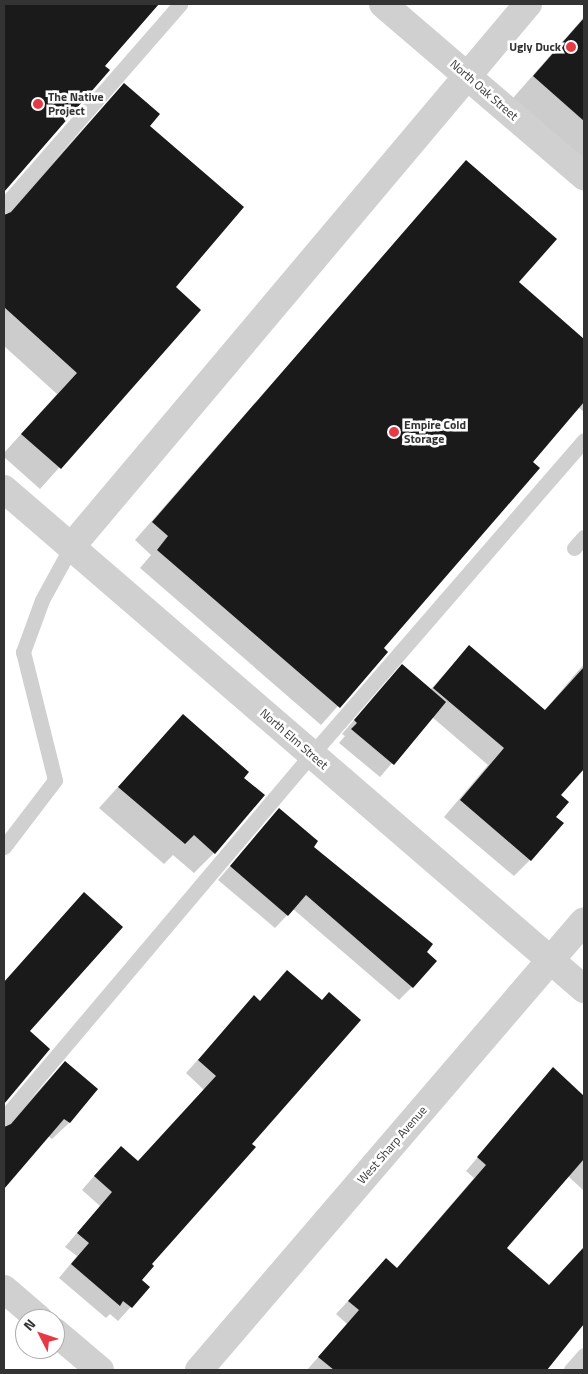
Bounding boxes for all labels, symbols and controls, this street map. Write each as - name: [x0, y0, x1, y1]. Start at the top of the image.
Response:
- place label: Ugly Duck: [509, 40, 561, 54]
- marker: Ugly Duck: [565, 41, 577, 53]
- street label: North Oak Street: [447, 57, 521, 123]
- place label: The Native Project: [48, 90, 104, 118]
- marker: The Native Project: [32, 98, 44, 110]
- place label: Empire Cold Storage: [404, 418, 466, 446]
- marker: Empire Cold Storage: [388, 426, 400, 438]
- street label: North Elm Street: [257, 706, 331, 772]
- street label: West Sharp Avenue: [354, 1103, 430, 1187]
- north arrow: [15, 1309, 65, 1359]
- text: N: [18, 1314, 40, 1335]

